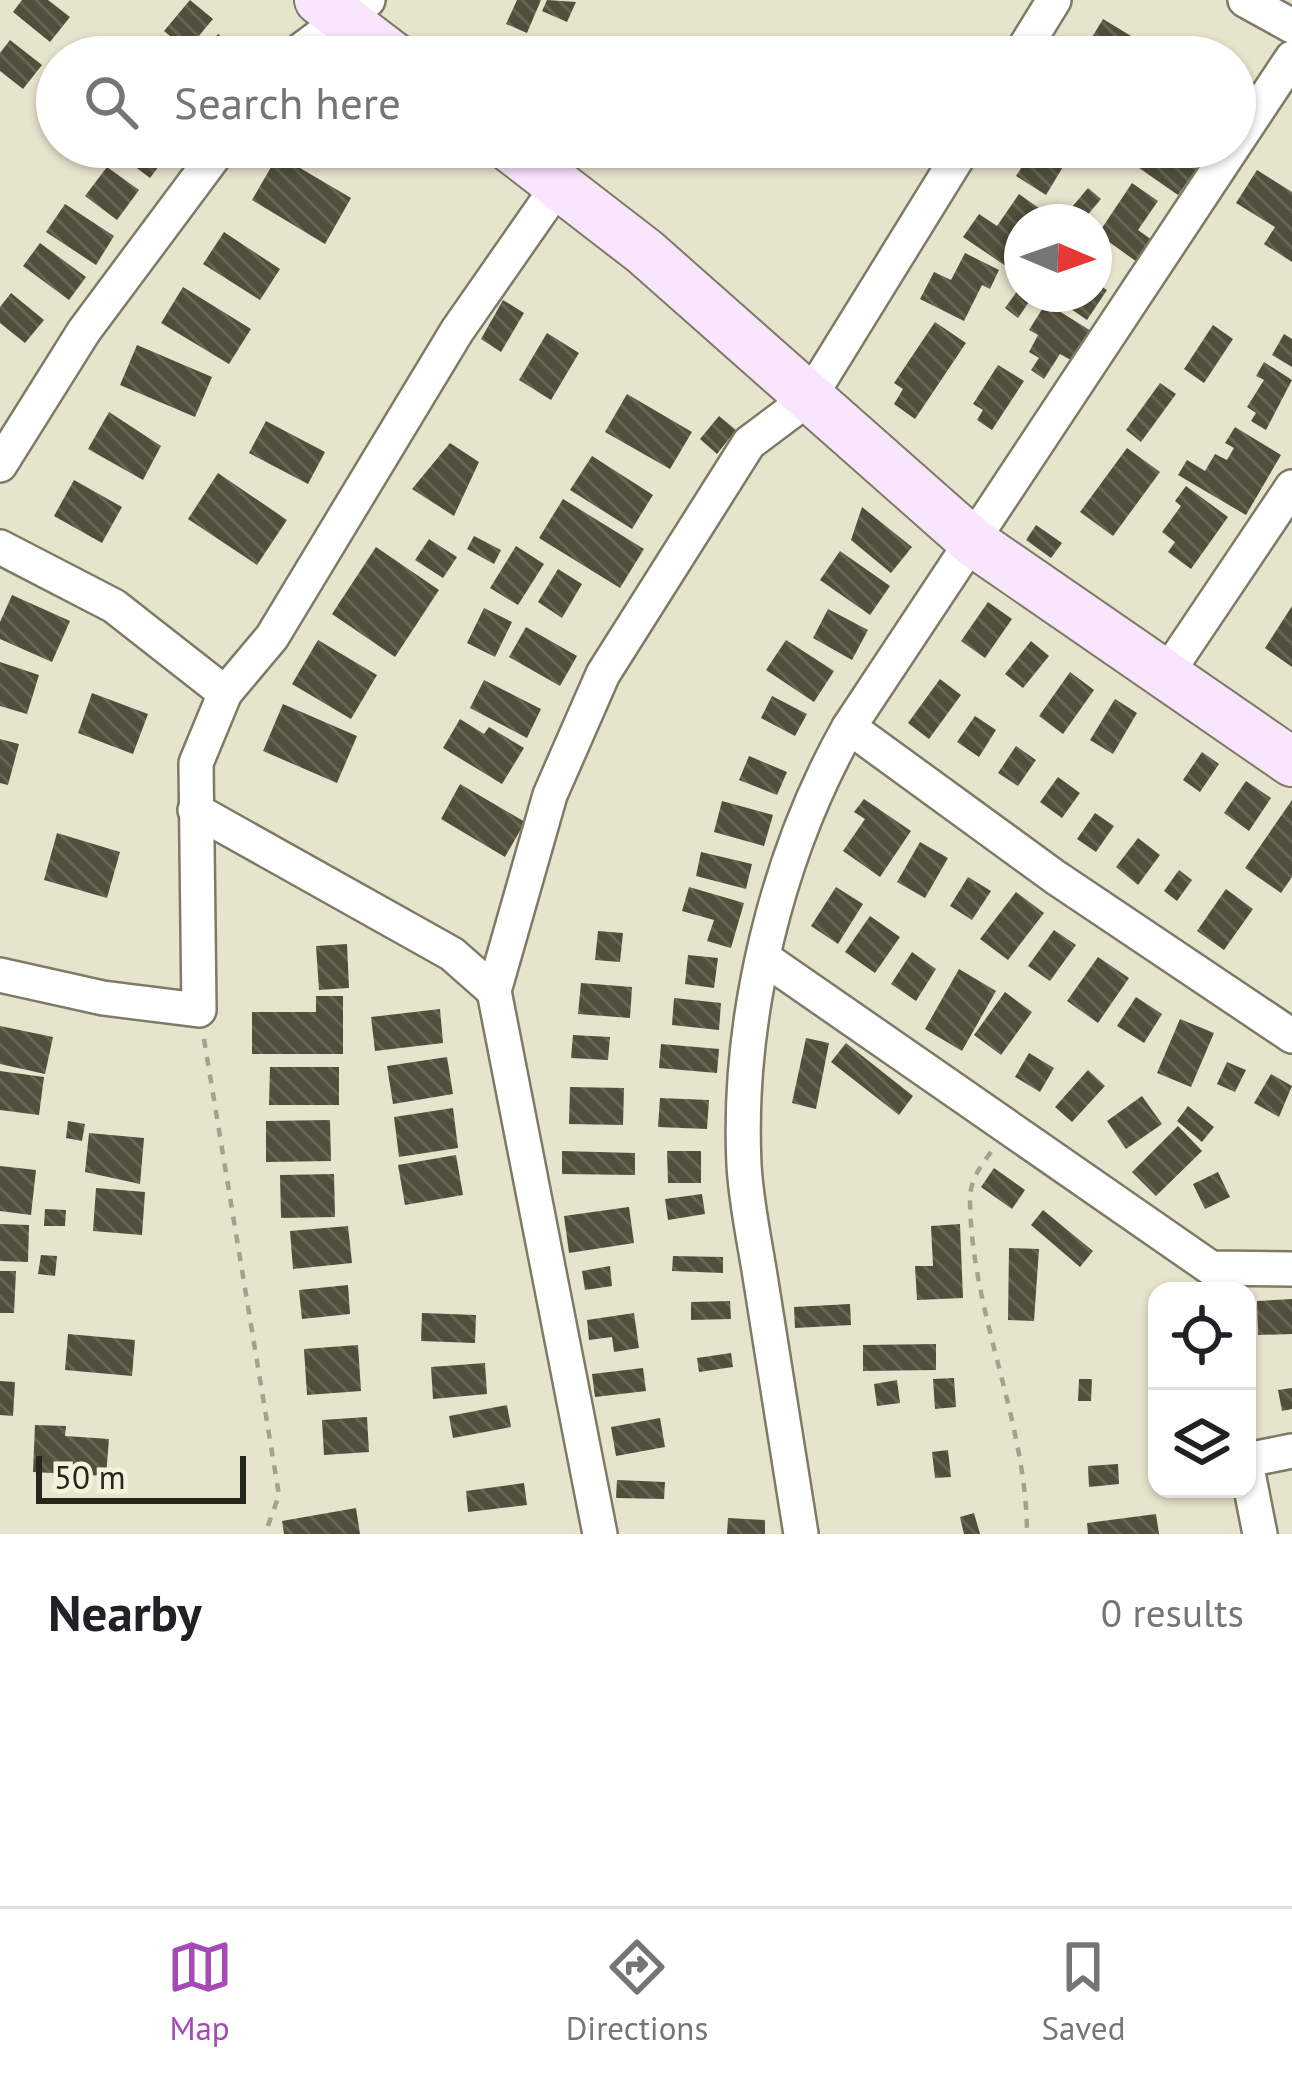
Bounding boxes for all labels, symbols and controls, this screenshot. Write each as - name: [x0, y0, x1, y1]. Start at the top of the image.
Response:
- search box: [36, 36, 1256, 168]
- icon: search: [78, 69, 144, 135]
- text: Search here: [174, 73, 401, 131]
- north arrow: [1004, 204, 1112, 312]
- map controls: [1148, 1282, 1256, 1498]
- button: locate: [1148, 1282, 1256, 1390]
- button: layers: [1148, 1390, 1256, 1498]
- scale bar: [36, 1450, 246, 1503]
- text: 50 m: [54, 1455, 126, 1498]
- text: Nearby: [48, 1579, 202, 1645]
- text: 0 results: [1101, 1587, 1244, 1638]
- tab: Map: [167, 1934, 233, 2049]
- tab: Directions: [566, 1934, 708, 2049]
- tab: Saved: [1041, 1934, 1125, 2049]

